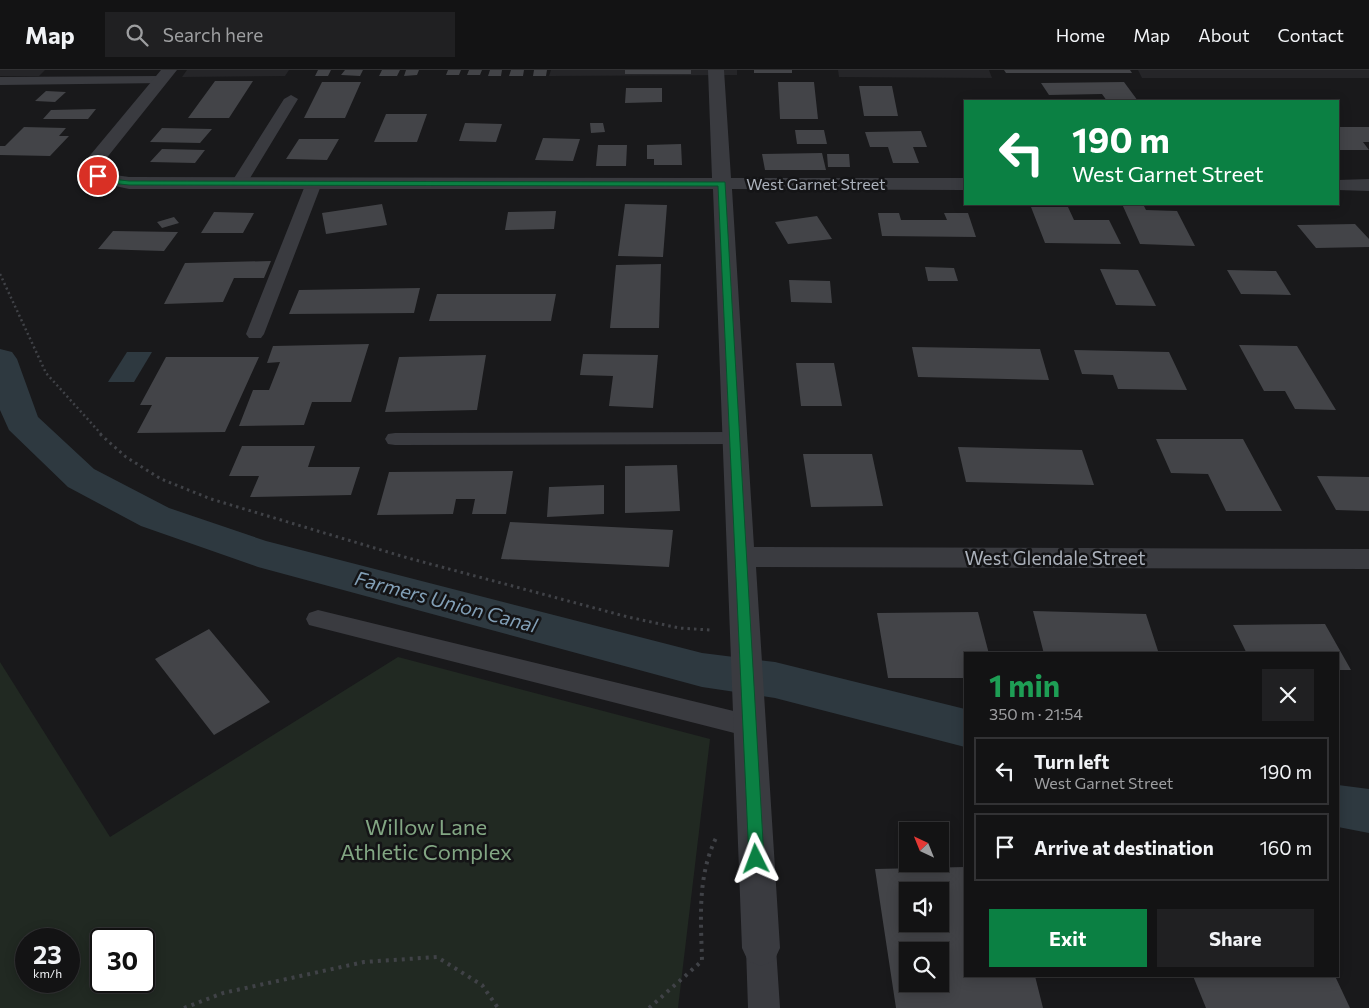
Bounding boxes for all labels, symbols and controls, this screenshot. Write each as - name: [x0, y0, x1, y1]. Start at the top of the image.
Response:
- search box: [105, 12, 455, 57]
- text: Map: [25, 20, 75, 49]
- icon: search: [123, 21, 151, 49]
- text: Search here: [163, 23, 263, 46]
- text: Home: [1056, 24, 1105, 46]
- text: Map: [1133, 24, 1170, 46]
- text: About: [1198, 24, 1250, 46]
- text: Contact: [1278, 24, 1344, 46]
- text: 190 m: [1072, 117, 1170, 160]
- icon: left: [989, 120, 1054, 185]
- pin: [77, 155, 119, 197]
- text: West Garnet Street: [1072, 160, 1264, 187]
- icon: arrive: [84, 162, 112, 190]
- street label: West Garnet Street: [746, 174, 886, 193]
- street label: West Glendale Street: [965, 546, 1146, 569]
- water label: Farmers Union Canal: [352, 565, 541, 637]
- text: 1 min: [989, 666, 1060, 703]
- button: close: [1262, 669, 1314, 721]
- text: 350 m · 21:54: [989, 704, 1083, 723]
- text: Turn left: [1034, 750, 1109, 773]
- icon: left: [991, 757, 1019, 785]
- text: 190 m: [1260, 760, 1312, 783]
- text: West Garnet Street: [1034, 773, 1173, 792]
- park label: Willow Lane Athletic Complex: [340, 813, 512, 865]
- north arrow: [899, 822, 949, 872]
- map controls: [899, 822, 949, 992]
- position arrow: [729, 832, 781, 884]
- icon: arrive: [991, 833, 1019, 861]
- text: Arrive at destination: [1034, 836, 1214, 859]
- text: 160 m: [1260, 836, 1312, 859]
- button: sound: [899, 882, 949, 932]
- button: Exit: [989, 909, 1147, 967]
- button: Share: [1157, 909, 1314, 967]
- speed limit sign: 30: [90, 928, 155, 993]
- text: 23: [33, 939, 62, 969]
- button: search: [899, 942, 949, 992]
- text: km/h: [33, 966, 62, 980]

